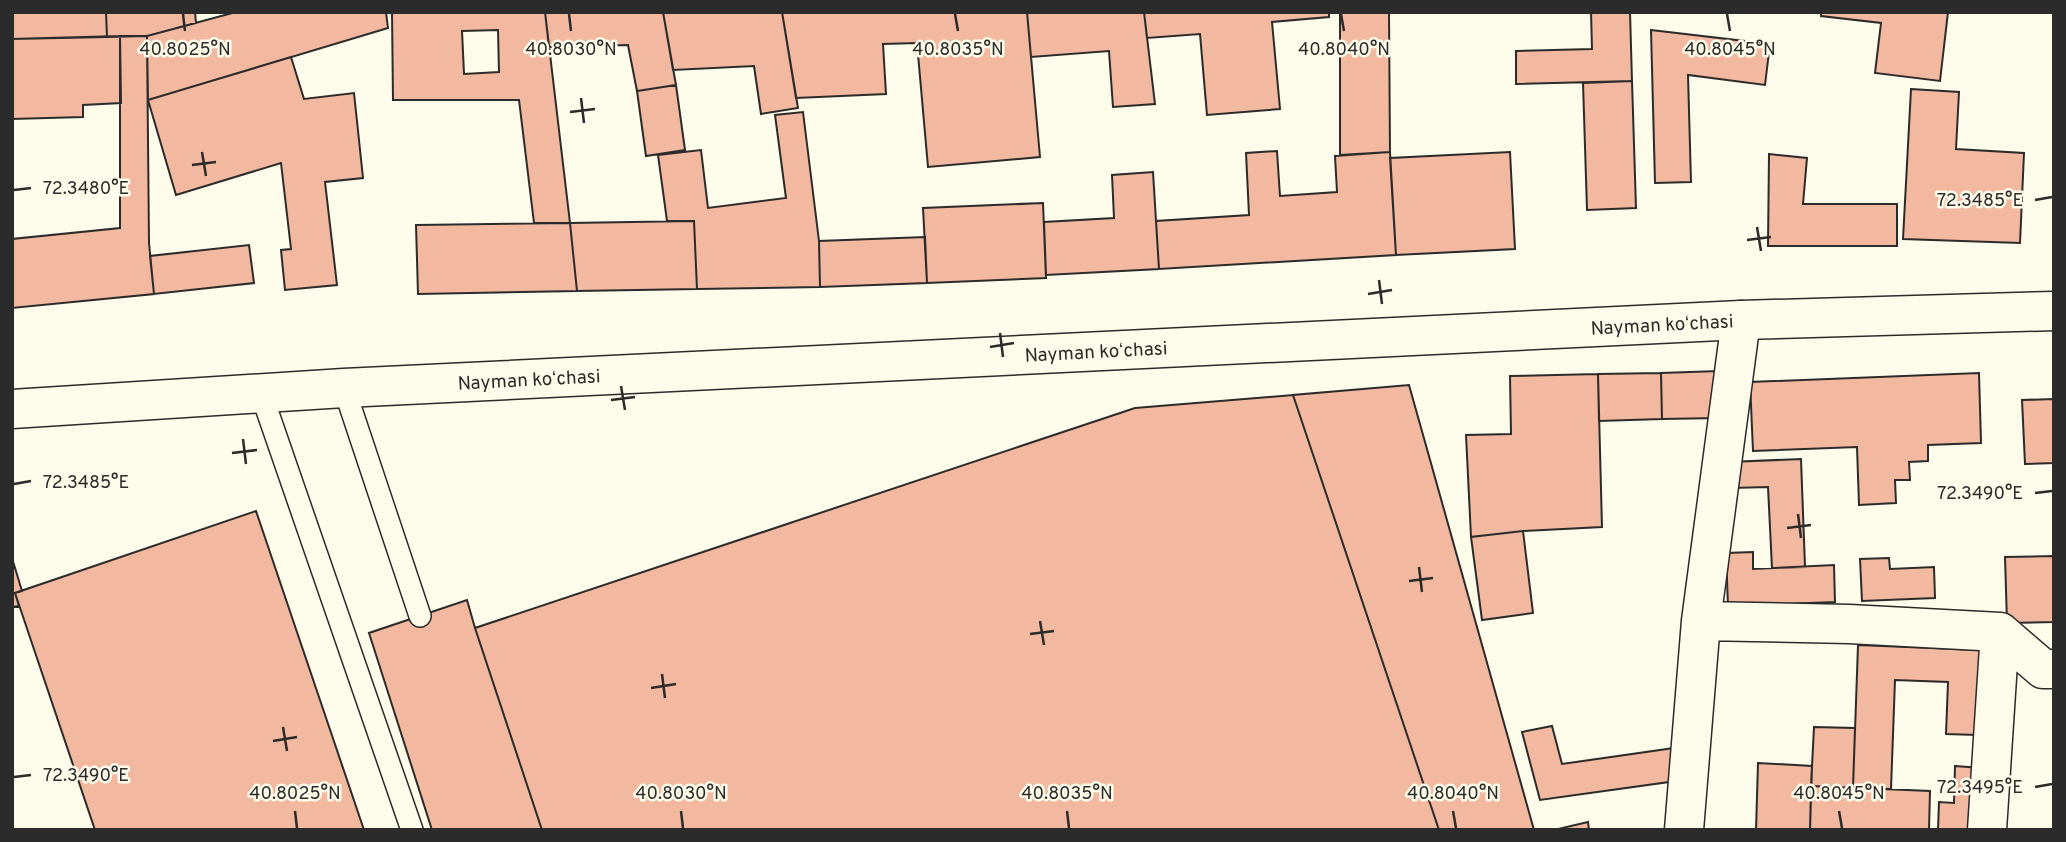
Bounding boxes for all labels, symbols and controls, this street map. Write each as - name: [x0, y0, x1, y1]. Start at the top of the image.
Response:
- text: 40.8025°N: [139, 39, 231, 62]
- text: 40.8030°N: [525, 39, 617, 62]
- text: 40.8035°N: [912, 39, 1004, 62]
- text: 40.8040°N: [1298, 39, 1390, 62]
- text: 40.8045°N: [1684, 39, 1776, 62]
- text: 72.3480°E: [43, 178, 129, 201]
- text: 72.3485°E: [1937, 190, 2023, 213]
- street label: Nayman koʻchasi: [1590, 310, 1734, 342]
- street label: Nayman koʻchasi: [1024, 337, 1168, 369]
- street label: Nayman koʻchasi: [457, 365, 601, 397]
- text: 72.3485°E: [43, 472, 129, 495]
- text: 72.3490°E: [1937, 483, 2023, 506]
- text: 72.3490°E: [43, 765, 129, 788]
- text: 72.3495°E: [1937, 777, 2023, 800]
- text: 40.8025°N: [249, 783, 341, 806]
- text: 40.8030°N: [635, 783, 727, 806]
- text: 40.8035°N: [1021, 783, 1113, 806]
- text: 40.8040°N: [1407, 783, 1499, 806]
- text: 40.8045°N: [1793, 783, 1885, 806]

